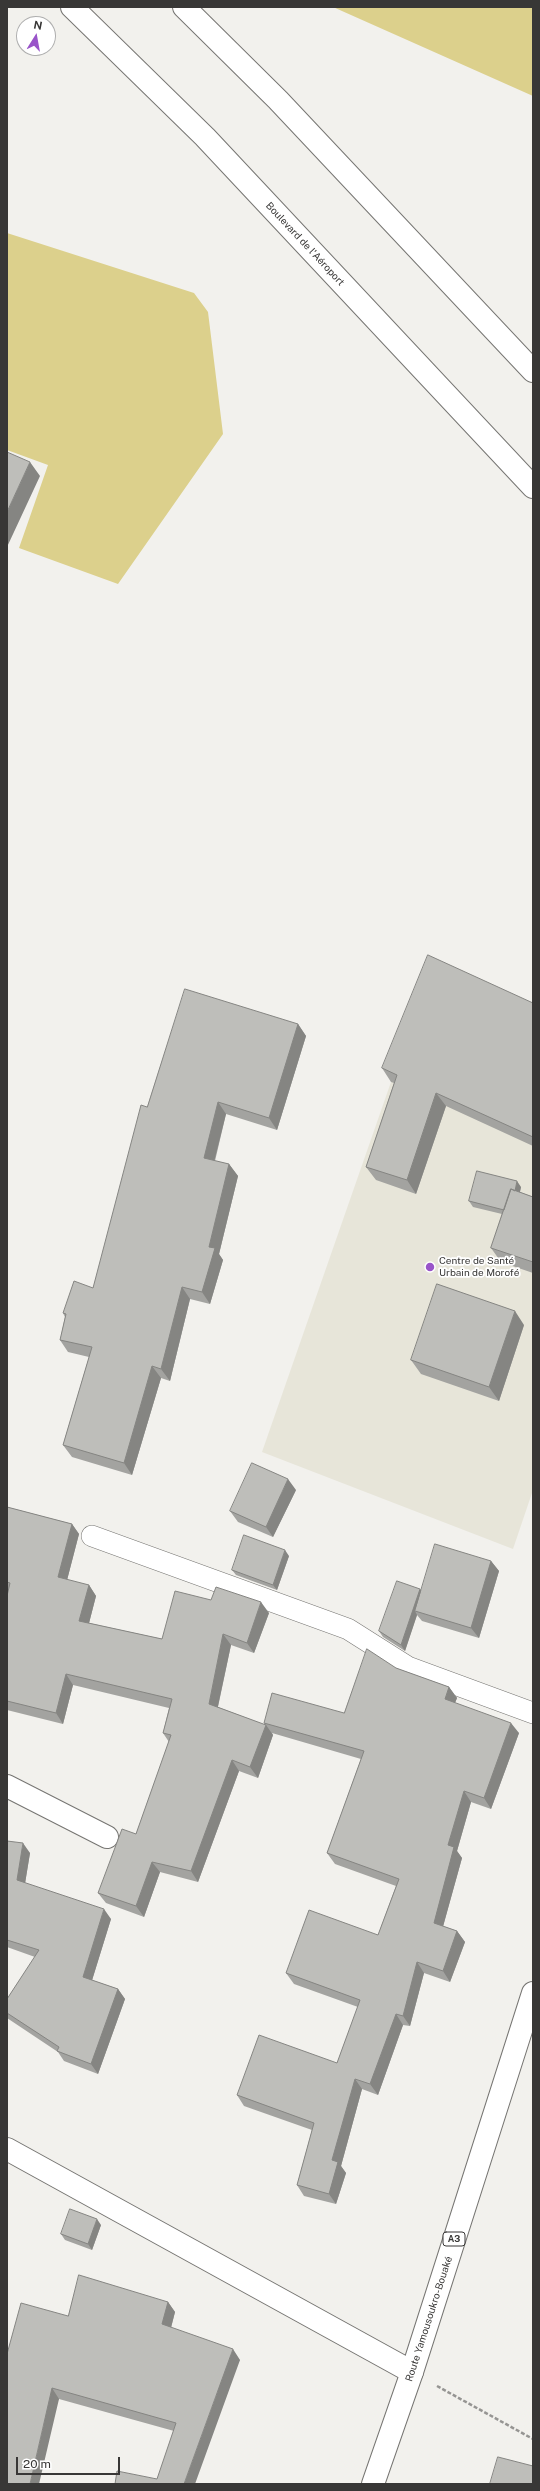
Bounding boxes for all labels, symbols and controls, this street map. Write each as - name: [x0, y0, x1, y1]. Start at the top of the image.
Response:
- north arrow: [16, 16, 56, 56]
- text: N: [33, 18, 43, 32]
- street label: Boulevard de l'Aéroport: [263, 200, 347, 288]
- place label: Centre de Santé Urbain de Morofé: [439, 1255, 519, 1278]
- marker: Centre de Santé Urbain de Morofé: [424, 1261, 436, 1273]
- road number: A3: [443, 2232, 465, 2246]
- street label: Route Yamousoukro-Bouaké: [403, 2255, 455, 2383]
- scale bar: [18, 2449, 122, 2475]
- text: 20 m: [23, 2457, 51, 2471]

